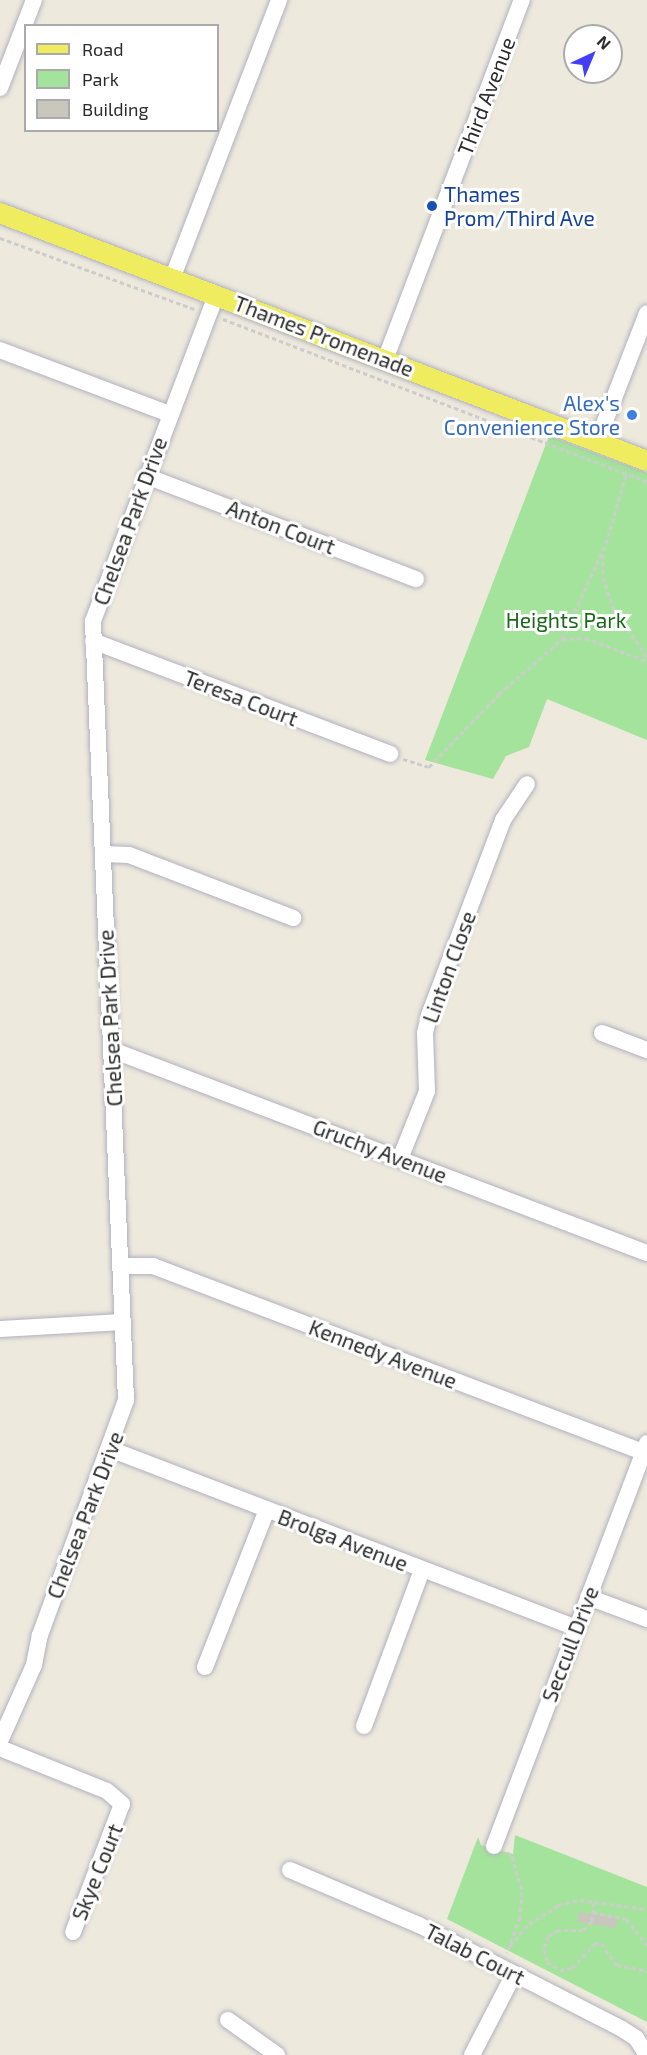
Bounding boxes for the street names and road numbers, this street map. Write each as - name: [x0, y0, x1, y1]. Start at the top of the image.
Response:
- street label: Third Avenue: [452, 33, 520, 159]
- street label: Thames Promenade: [231, 290, 417, 382]
- street label: Chelsea Park Drive: [88, 433, 172, 609]
- street label: Anton Court: [223, 495, 339, 559]
- street label: Teresa Court: [181, 665, 301, 731]
- street label: Linton Close: [417, 908, 481, 1026]
- street label: Chelsea Park Drive: [93, 929, 127, 1107]
- street label: Gruchy Avenue: [309, 1114, 451, 1188]
- street label: Kennedy Avenue: [305, 1314, 461, 1394]
- street label: Chelsea Park Drive: [41, 1428, 129, 1602]
- street label: Brolga Avenue: [274, 1504, 412, 1576]
- street label: Seccull Drive: [536, 1582, 604, 1706]
- street label: Skye Court: [66, 1820, 128, 1924]
- street label: Talab Court: [421, 1918, 529, 1990]

